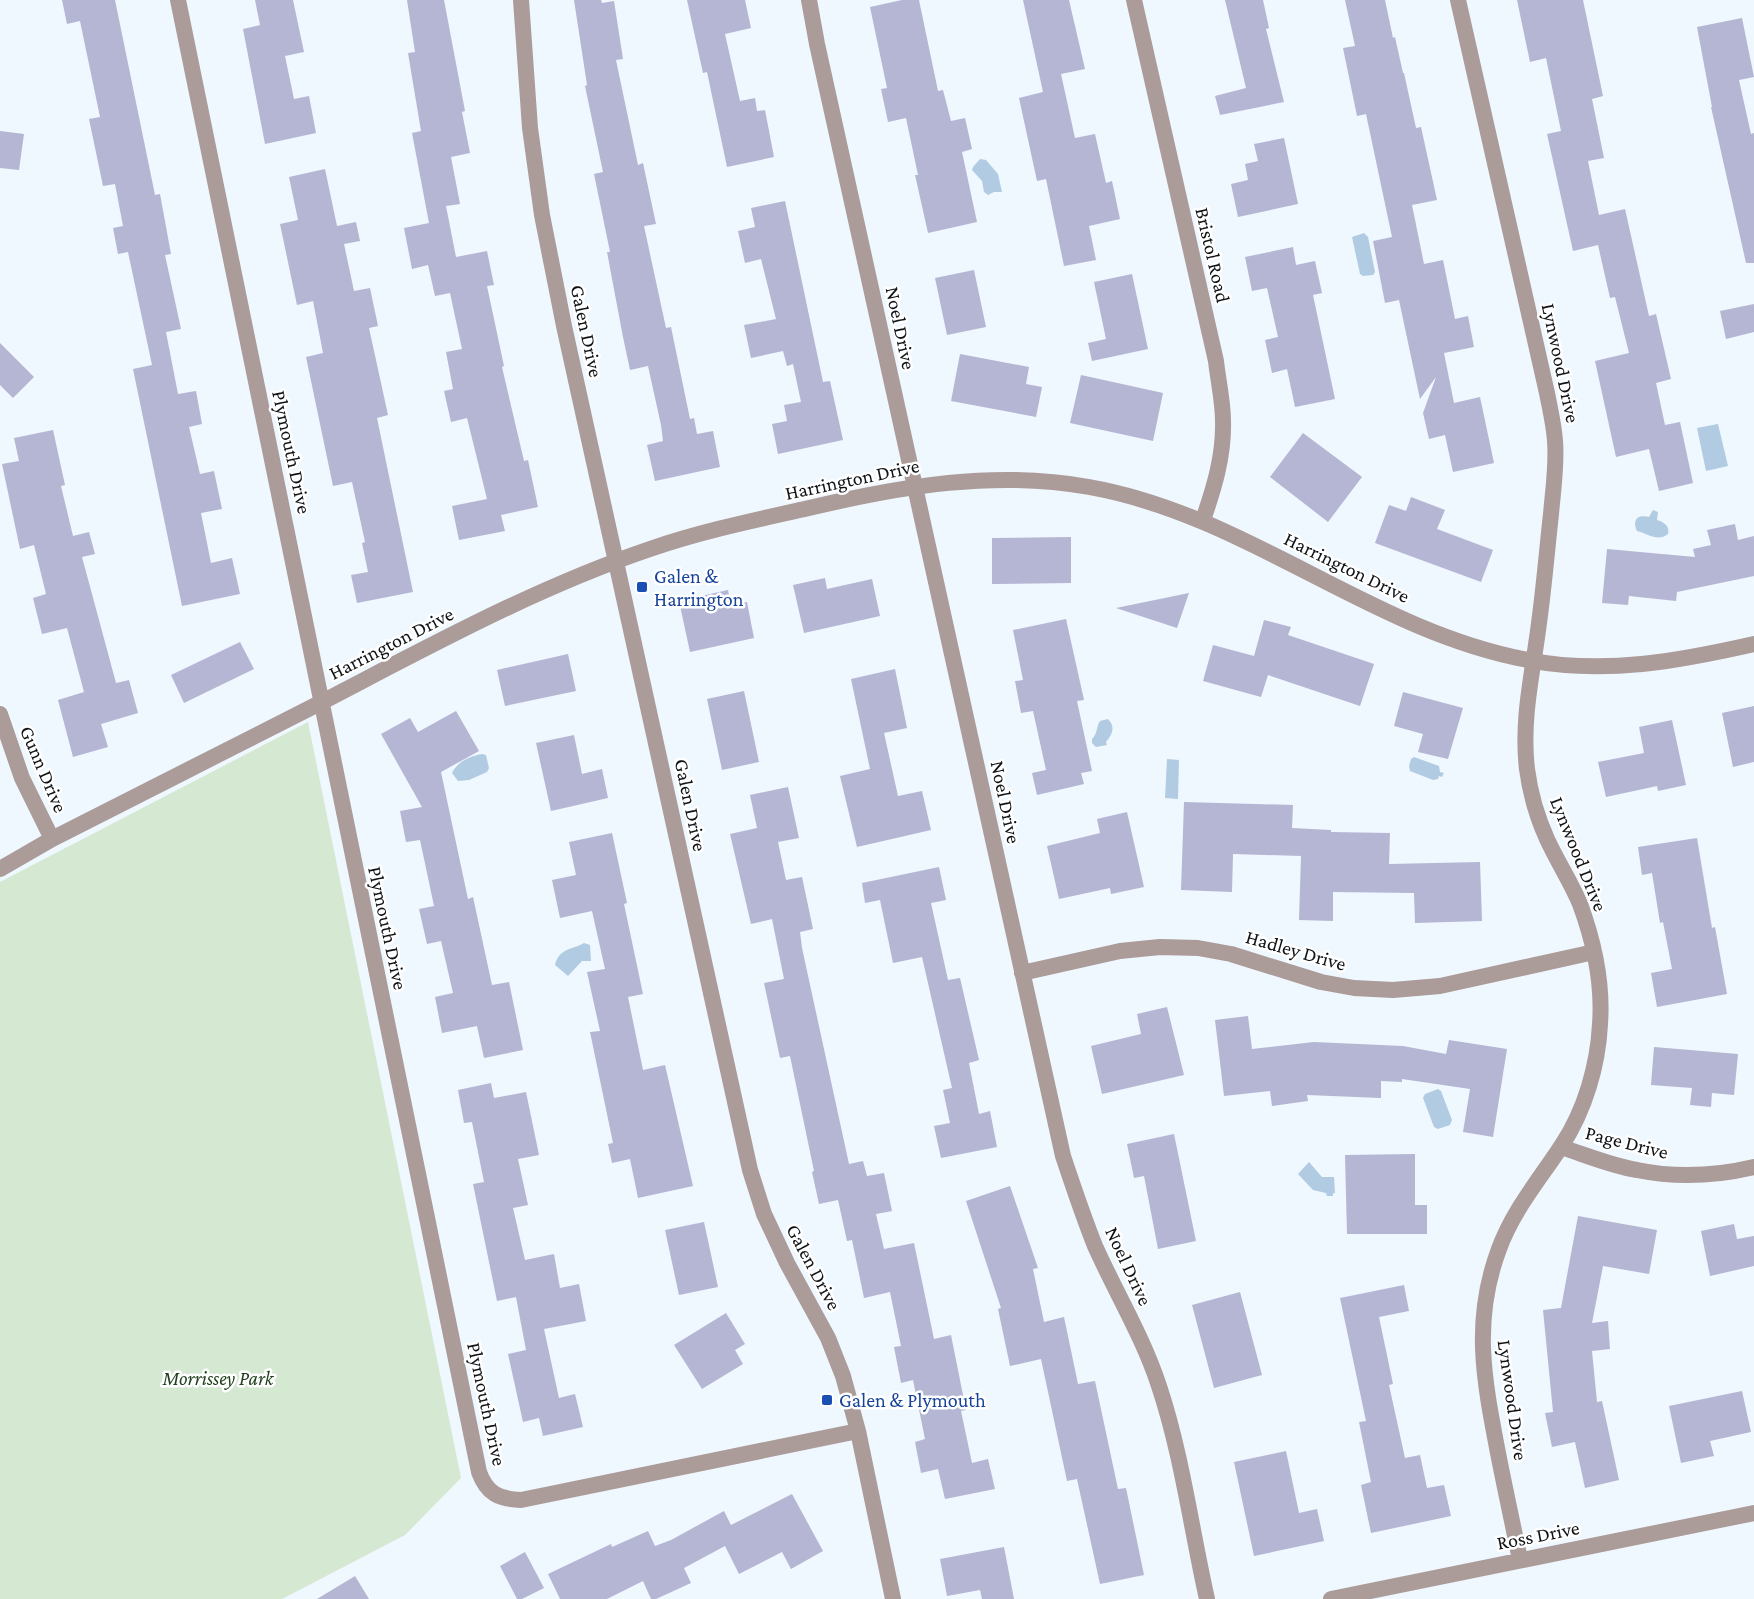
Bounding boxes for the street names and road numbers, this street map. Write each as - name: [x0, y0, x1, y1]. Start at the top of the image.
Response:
- street label: Bristol Road: [1191, 205, 1235, 305]
- street label: Galen Drive: [566, 283, 608, 379]
- street label: Noel Drive: [881, 285, 921, 372]
- street label: Lynwood Drive: [1537, 301, 1584, 425]
- street label: Plymouth Drive: [267, 388, 316, 516]
- street label: Harrington Drive: [783, 454, 922, 505]
- street label: Harrington Drive: [1280, 527, 1413, 608]
- street label: Harrington Drive: [325, 602, 458, 685]
- street label: Gunn Drive: [16, 722, 72, 816]
- street label: Galen Drive: [670, 757, 712, 853]
- street label: Noel Drive: [986, 759, 1026, 846]
- street label: Lynwood Drive: [1545, 793, 1612, 915]
- street label: Plymouth Drive: [363, 864, 412, 992]
- street label: Hadley Drive: [1243, 925, 1349, 976]
- street label: Page Drive: [1583, 1121, 1671, 1164]
- street label: Galen Drive: [782, 1220, 846, 1314]
- street label: Noel Drive: [1101, 1223, 1157, 1309]
- street label: Lynwood Drive: [1493, 1338, 1532, 1462]
- street label: Plymouth Drive: [462, 1340, 511, 1468]
- street label: Ross Drive: [1495, 1516, 1581, 1554]

